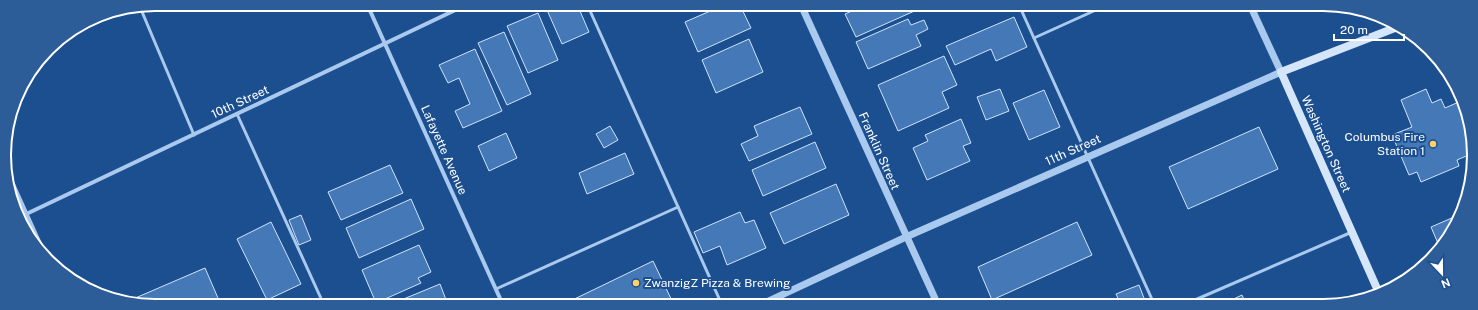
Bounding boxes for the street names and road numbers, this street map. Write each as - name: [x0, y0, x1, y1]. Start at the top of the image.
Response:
- street label: 10th Street: [209, 82, 271, 121]
- street label: Washington Street: [1298, 94, 1354, 195]
- street label: Lafayette Avenue: [418, 103, 470, 197]
- street label: Franklin Street: [856, 110, 902, 192]
- street label: 11th Street: [1043, 131, 1103, 168]

